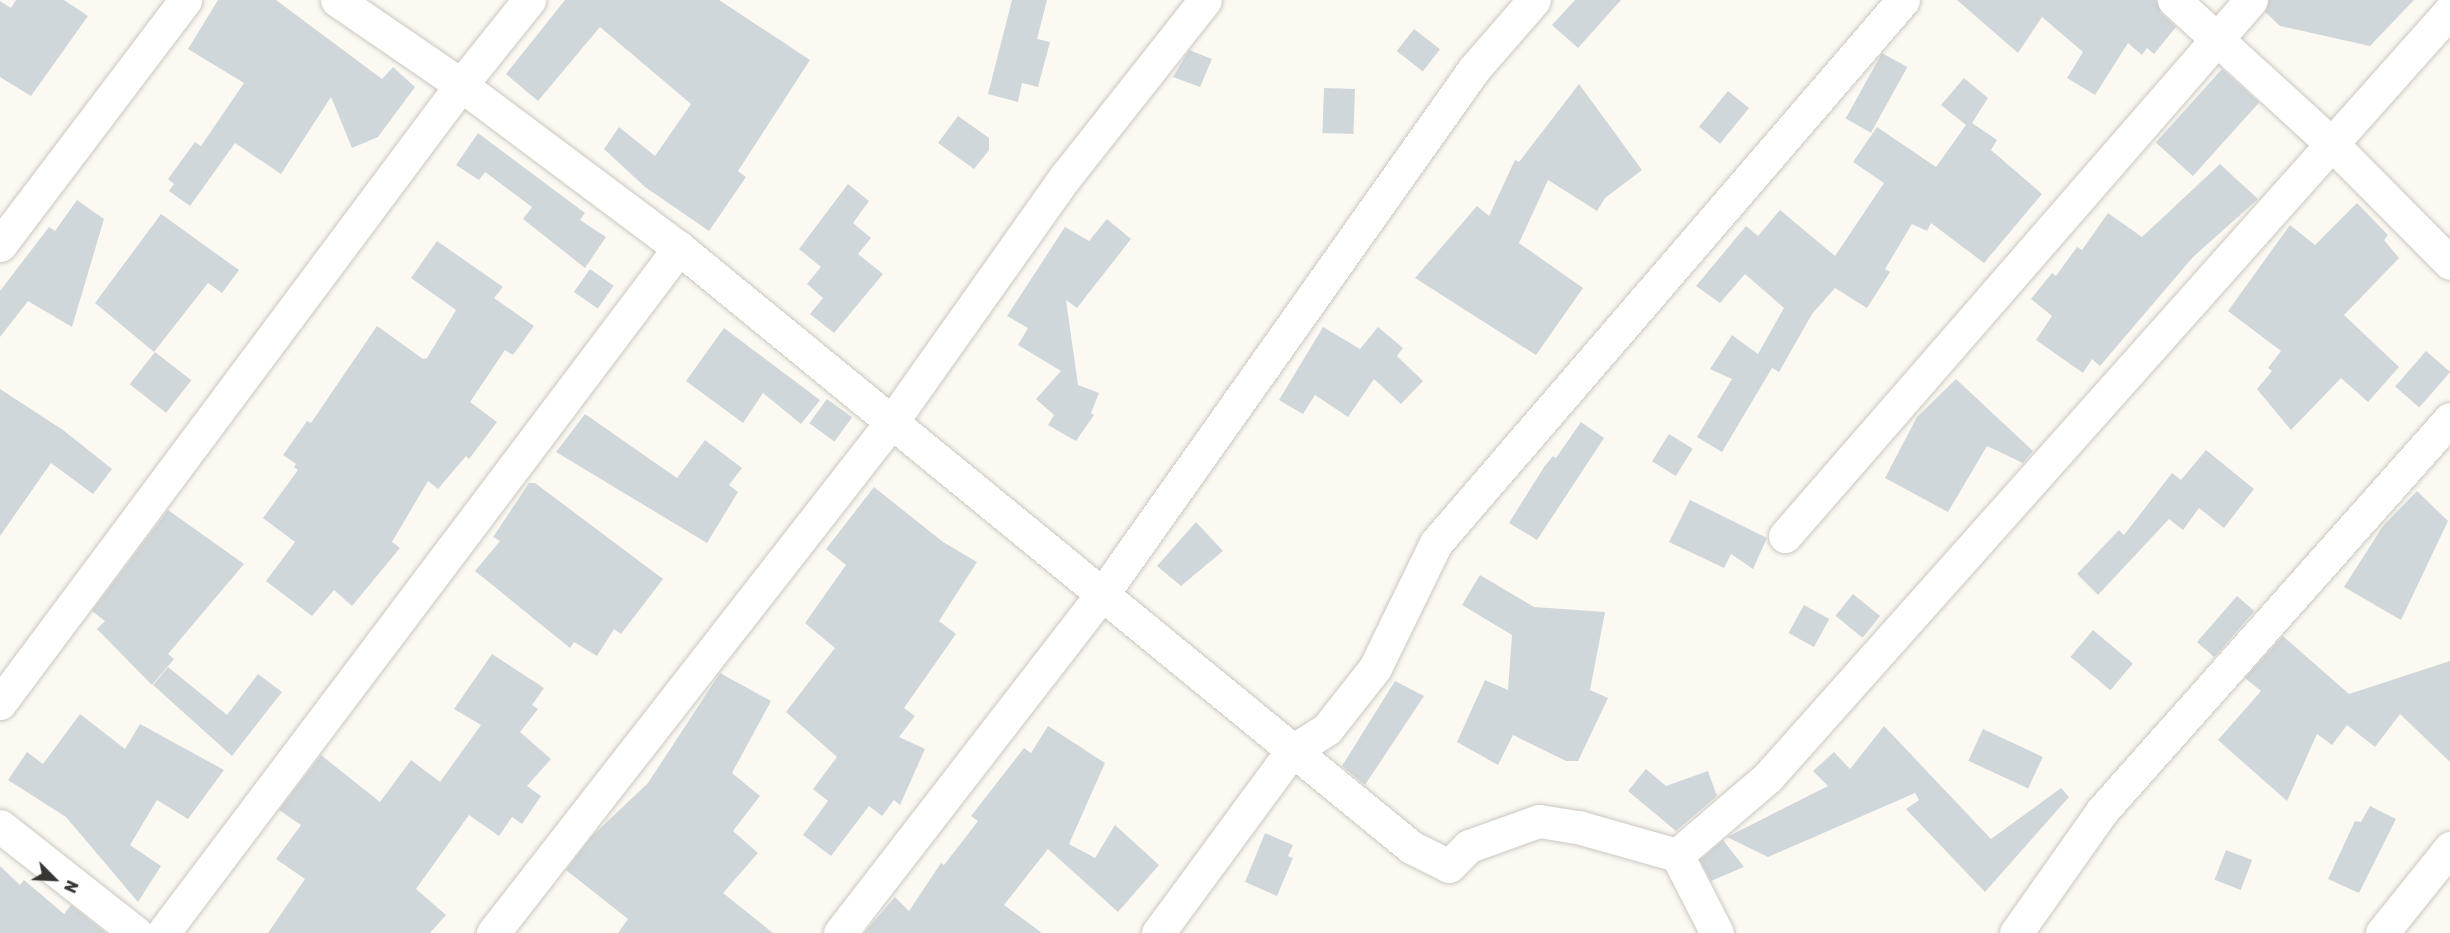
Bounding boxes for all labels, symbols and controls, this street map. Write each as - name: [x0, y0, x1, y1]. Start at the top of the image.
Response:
- north arrow: [24, 849, 84, 909]
- text: N: [60, 877, 82, 896]

